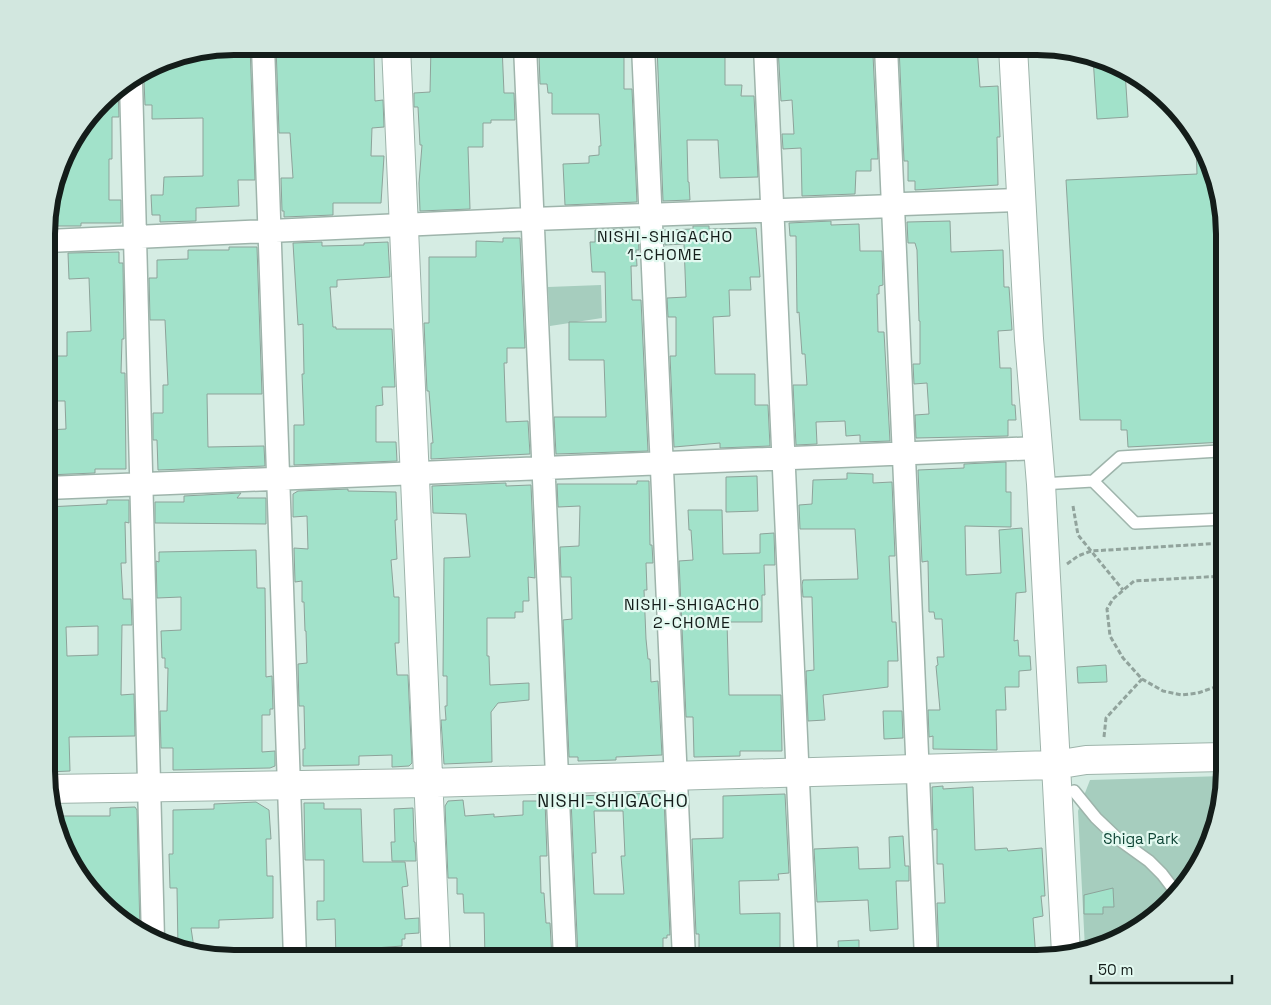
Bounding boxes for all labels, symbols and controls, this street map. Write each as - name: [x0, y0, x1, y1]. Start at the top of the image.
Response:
- district label: NISHI-SHIGACHO 1-CHOME: [597, 226, 733, 265]
- district label: NISHI-SHIGACHO 2-CHOME: [624, 594, 760, 633]
- district label: NISHI-SHIGACHO: [537, 789, 689, 812]
- park label: Shiga Park: [1103, 829, 1179, 848]
- scale bar: [1091, 952, 1232, 984]
- text: 50 m: [1098, 960, 1133, 979]

